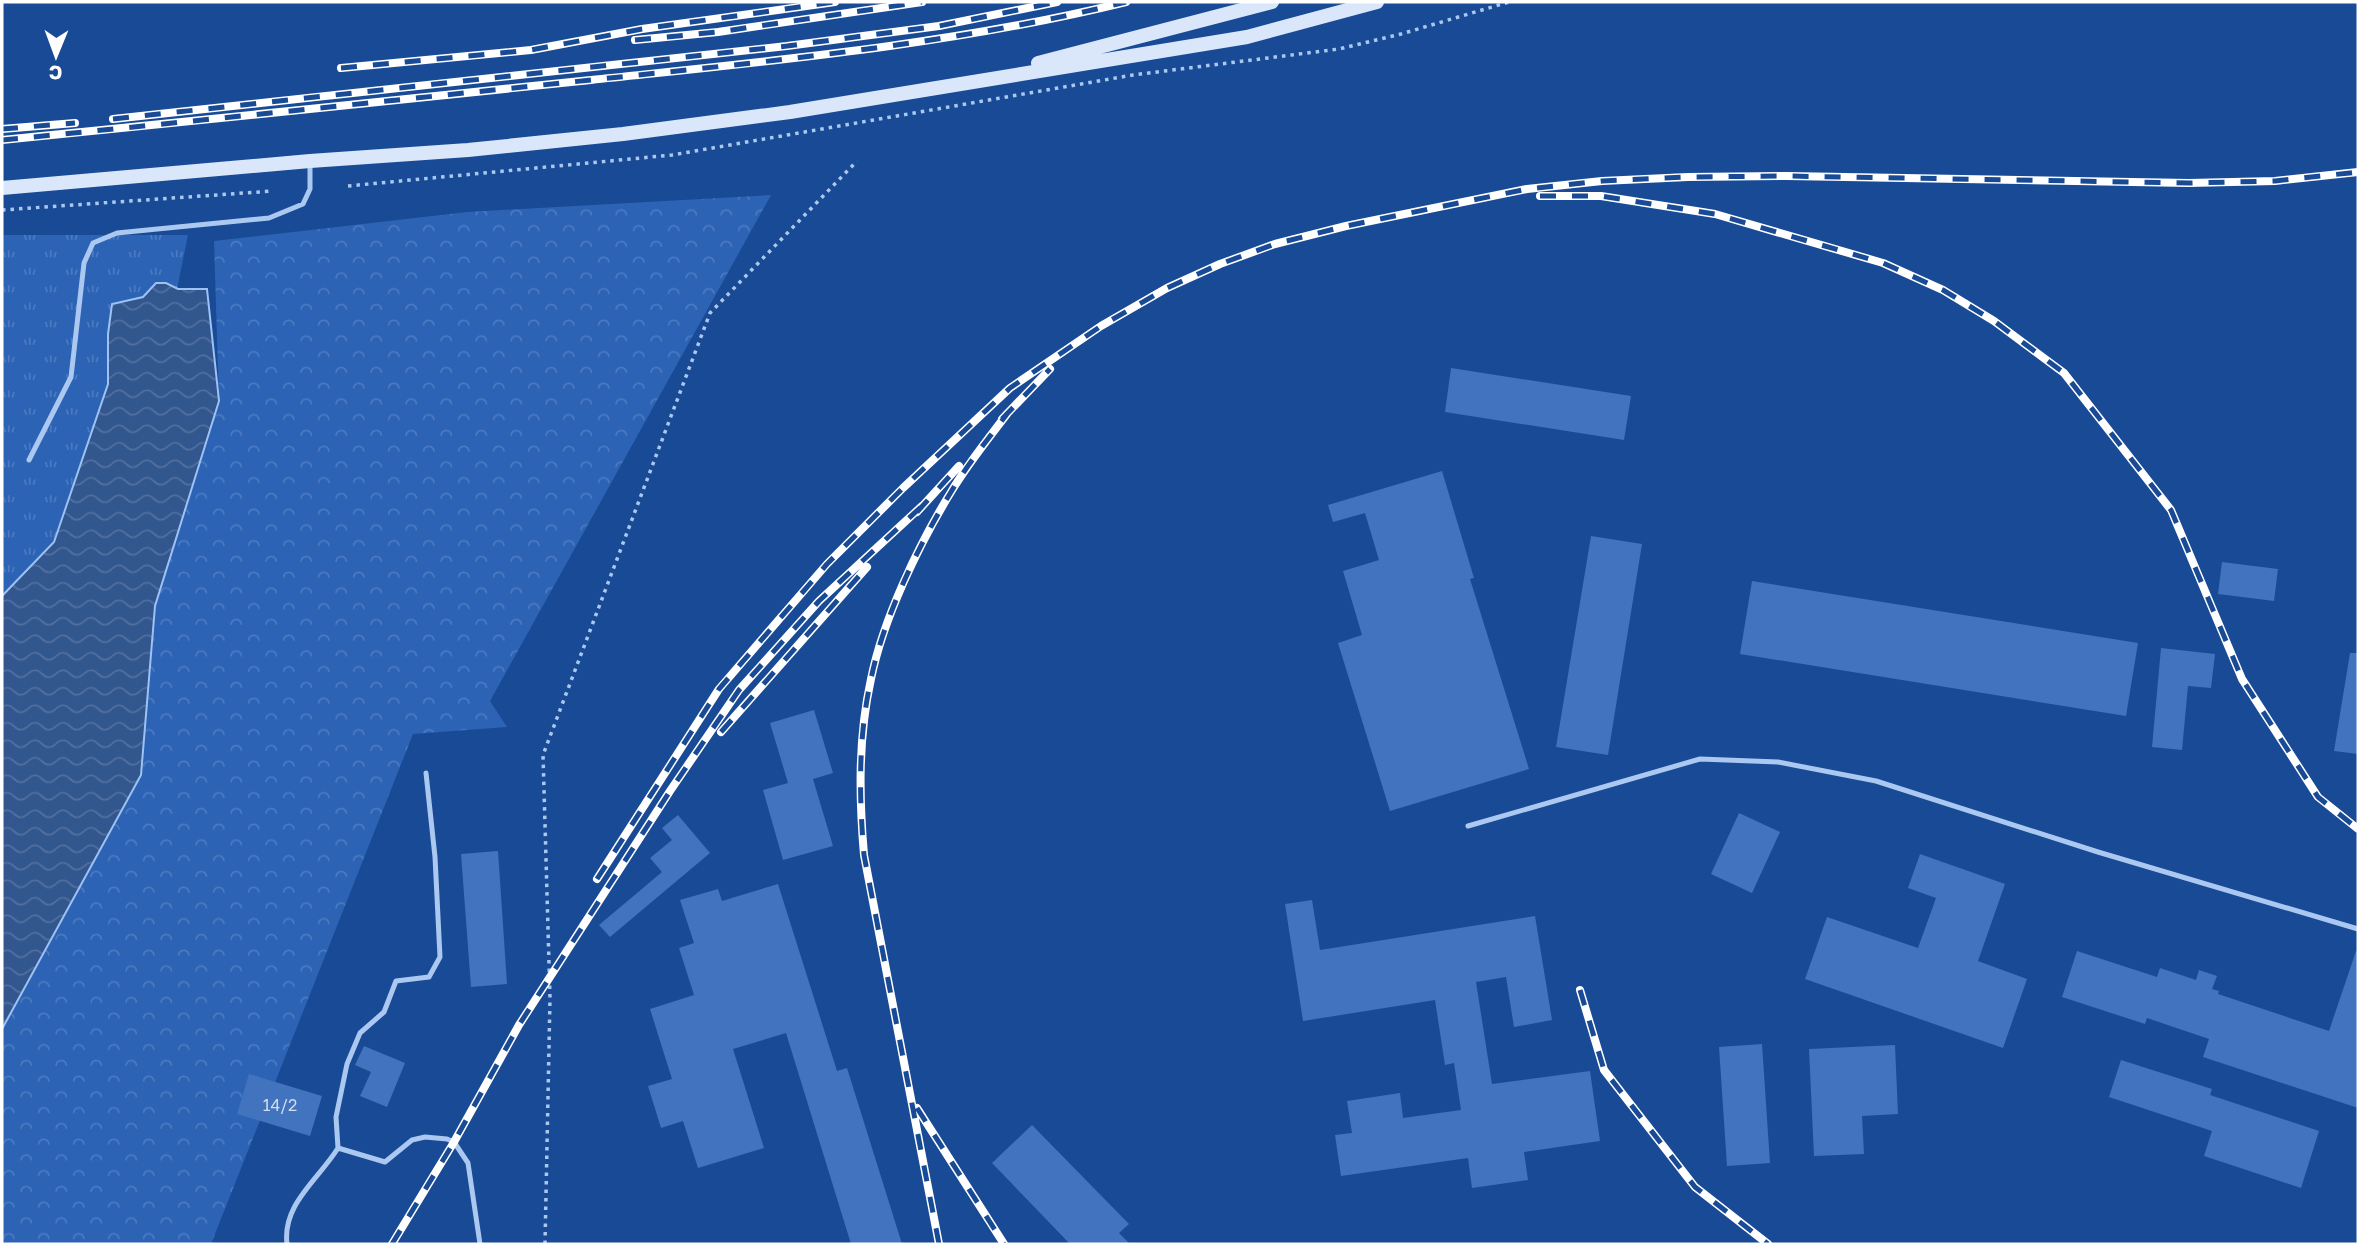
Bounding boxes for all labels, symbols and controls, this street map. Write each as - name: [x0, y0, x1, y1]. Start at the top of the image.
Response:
- north arrow: [21, 21, 91, 91]
- text: С: [49, 62, 63, 85]
- house number: 14/2: [263, 1095, 297, 1115]

